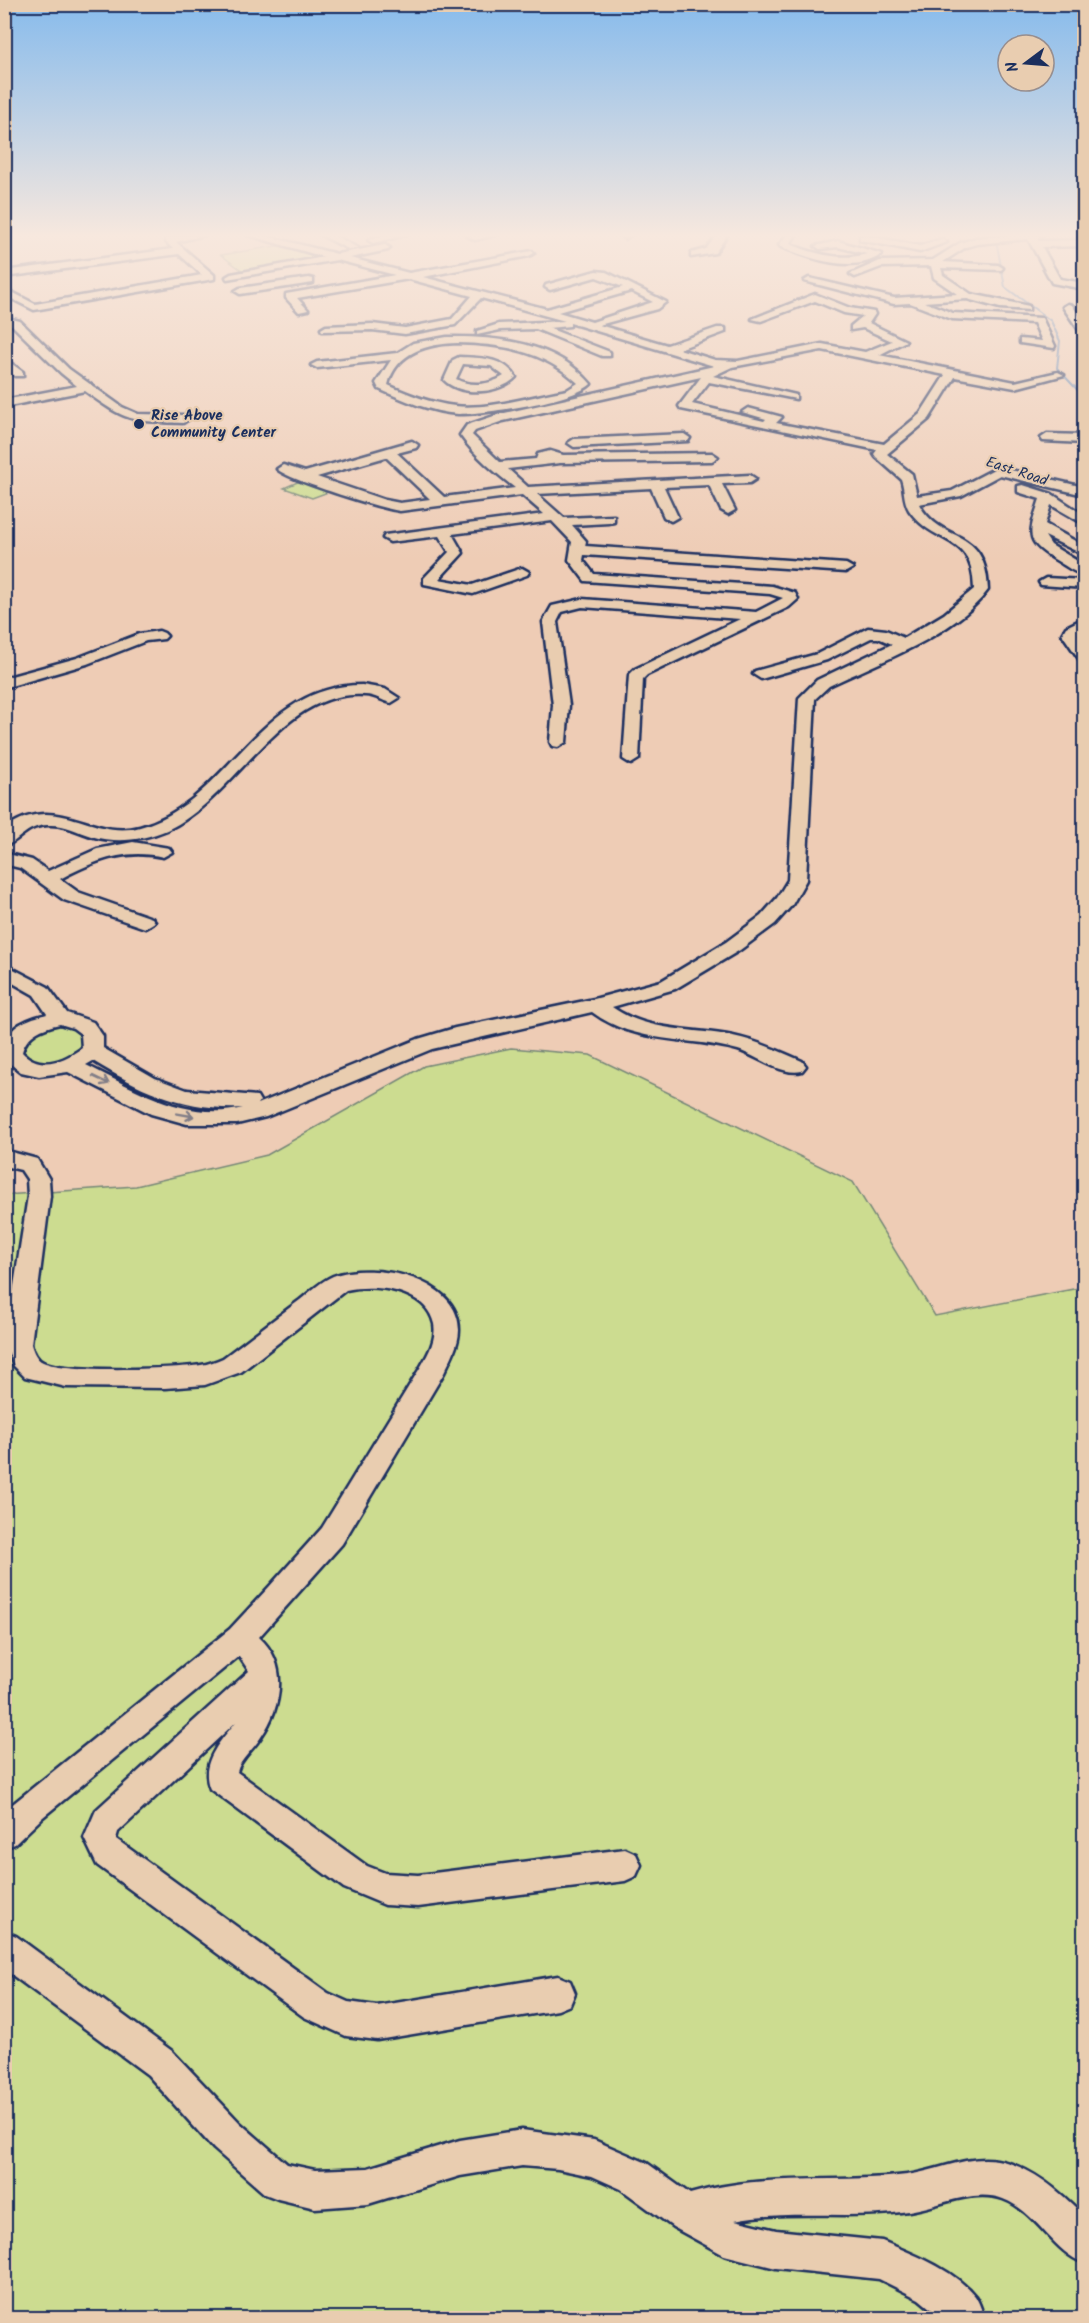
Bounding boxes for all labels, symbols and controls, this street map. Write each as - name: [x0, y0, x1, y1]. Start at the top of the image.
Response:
- north arrow: [996, 33, 1056, 93]
- text: N: [1000, 58, 1026, 75]
- place label: Rise Above Community Center: [151, 404, 276, 445]
- marker: Rise Above Community Center: [132, 417, 146, 431]
- street label: East Road: [982, 451, 1051, 493]
- one-way arrow: [91, 1075, 109, 1086]
- one-way arrow: [175, 1110, 195, 1121]

